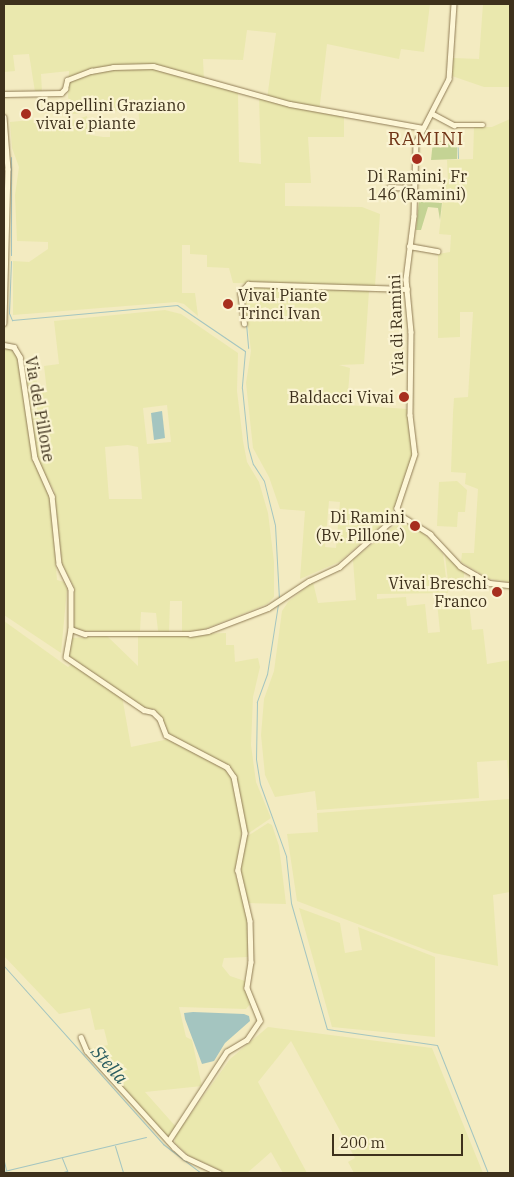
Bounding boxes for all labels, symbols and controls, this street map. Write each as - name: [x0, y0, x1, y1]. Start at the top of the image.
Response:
- place label: Cappellini Graziano vivai e piante: [36, 95, 185, 133]
- marker: Cappellini Graziano vivai e piante: [20, 108, 32, 120]
- district label: RAMINI: [387, 128, 465, 150]
- marker: Di Ramini, Fr 146 (Ramini): [411, 153, 423, 165]
- place label: Di Ramini, Fr 146 (Ramini): [367, 166, 467, 204]
- street label: Via di Ramini: [385, 274, 407, 376]
- place label: Vivai Piante Trinci Ivan: [238, 285, 327, 323]
- marker: Vivai Piante Trinci Ivan: [222, 298, 234, 310]
- street label: Via del Pillone: [21, 355, 59, 463]
- place label: Baldacci Vivai: [289, 387, 394, 407]
- marker: Baldacci Vivai: [398, 391, 410, 403]
- place label: Di Ramini (Bv. Pillone): [316, 507, 405, 545]
- marker: Di Ramini (Bv. Pillone): [409, 520, 421, 532]
- place label: Vivai Breschi Franco: [388, 573, 487, 611]
- marker: Vivai Breschi Franco: [491, 586, 503, 598]
- water label: Stella: [86, 1041, 132, 1089]
- scale bar: [334, 1124, 465, 1156]
- text: 200 m: [340, 1133, 385, 1152]

